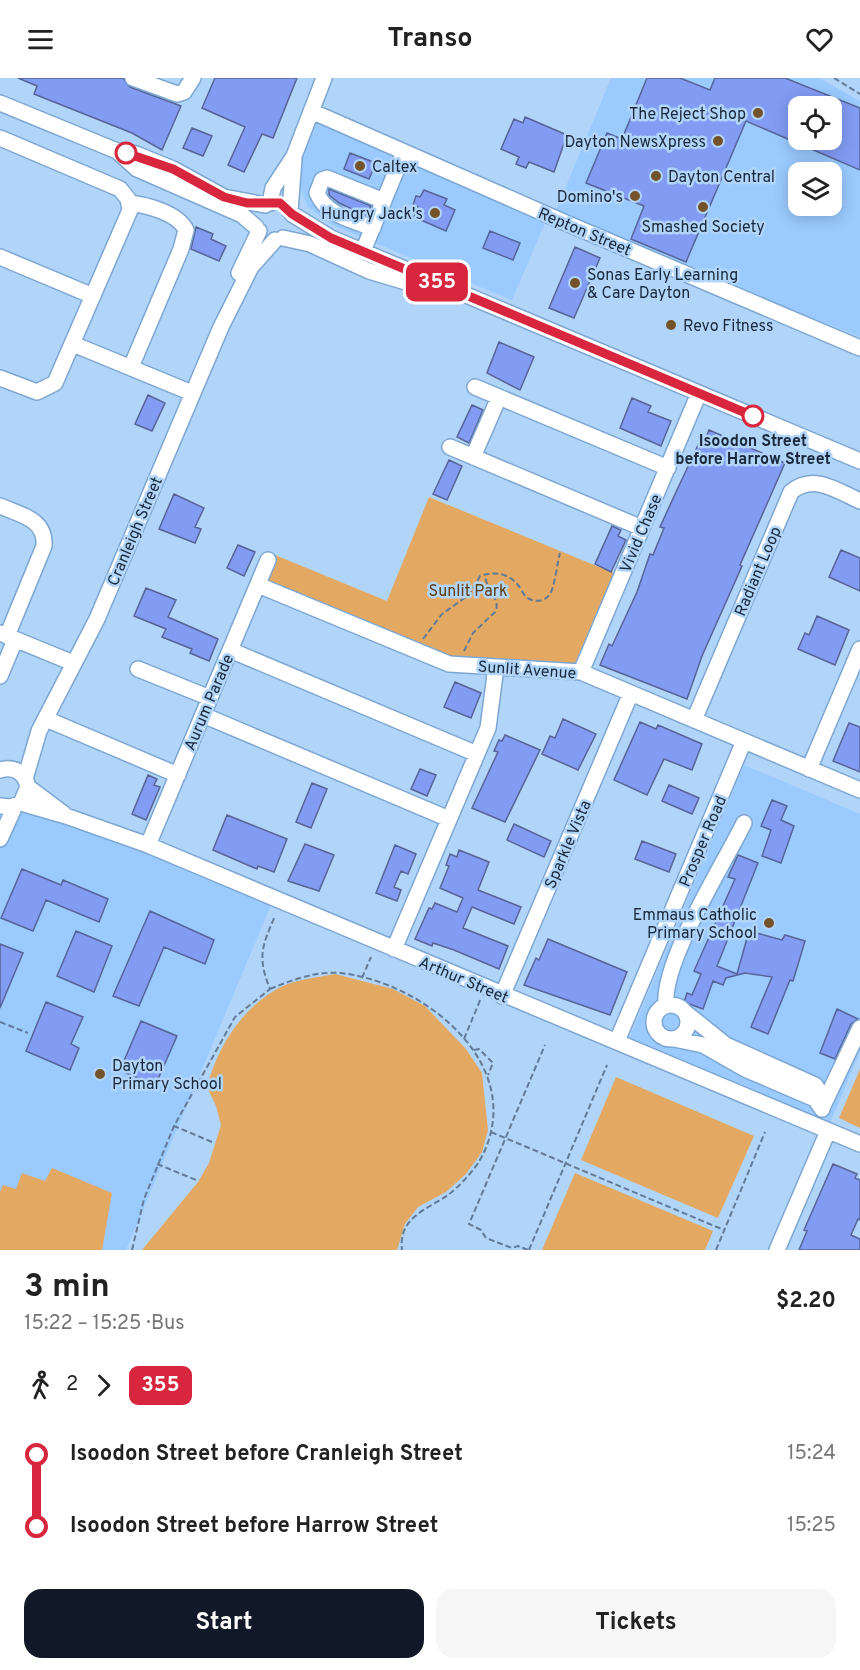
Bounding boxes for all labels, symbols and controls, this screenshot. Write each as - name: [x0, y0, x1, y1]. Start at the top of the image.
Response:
- text: Transo: [388, 22, 472, 56]
- icon: menu: [24, 23, 57, 56]
- icon: heart: [803, 23, 836, 56]
- map controls: [788, 96, 842, 216]
- button: locate: [788, 96, 842, 150]
- place label: The Reject Shop: [629, 105, 746, 125]
- marker: The Reject Shop: [751, 106, 765, 120]
- place label: Dayton NewsXpress: [564, 133, 706, 153]
- marker: Dayton NewsXpress: [711, 134, 725, 148]
- unlabelled marker: [115, 142, 137, 164]
- place label: Caltex: [372, 158, 417, 178]
- marker: Caltex: [353, 159, 367, 173]
- button: layers: [788, 162, 842, 216]
- place label: Dayton Central: [668, 168, 775, 188]
- marker: Dayton Central: [649, 169, 663, 183]
- place label: Domino's: [557, 188, 623, 208]
- marker: Domino's: [628, 189, 642, 203]
- marker: Smashed Society: [696, 200, 710, 214]
- street label: Repton Street: [535, 204, 634, 261]
- place label: Hungry Jack's: [321, 205, 423, 225]
- marker: Hungry Jack's: [428, 206, 442, 220]
- place label: Smashed Society: [641, 218, 765, 238]
- line badge: 355: [402, 262, 472, 302]
- place label: Sonas Early Learning & Care Dayton: [587, 266, 738, 304]
- text: 355: [418, 269, 456, 296]
- marker: Sonas Early Learning & Care Dayton: [568, 276, 582, 290]
- place label: Revo Fitness: [683, 317, 774, 337]
- marker: Revo Fitness: [664, 318, 678, 332]
- marker: Isoodon Street before Harrow Street: [742, 405, 764, 427]
- place label: Isoodon Street before Harrow Street: [675, 432, 831, 470]
- street label: Cranleigh Street: [104, 474, 168, 589]
- street label: Vivid Chase: [616, 492, 667, 576]
- street label: Radiant Loop: [731, 524, 787, 620]
- park label: Sunlit Park: [429, 582, 507, 602]
- street label: Aurum Parade: [181, 651, 239, 754]
- street label: Sunlit Avenue: [477, 658, 577, 684]
- street label: Prosper Road: [676, 793, 732, 890]
- street label: Sparkle Vista: [541, 798, 596, 892]
- place label: Emmaus Catholic Primary School: [633, 906, 757, 944]
- marker: Emmaus Catholic Primary School: [762, 916, 776, 930]
- street label: Arthur Street: [415, 953, 511, 1009]
- place label: Dayton Primary School: [112, 1057, 222, 1095]
- marker: Dayton Primary School: [93, 1067, 107, 1081]
- text: 3 min: [24, 1267, 110, 1309]
- text: $2.20: [776, 1288, 836, 1315]
- text: 15:22 – 15:25 · Bus: [24, 1311, 185, 1337]
- icon: walk: [24, 1369, 57, 1402]
- icon: forward: [87, 1369, 120, 1402]
- text: 2: [66, 1372, 78, 1398]
- text: 355: [141, 1372, 180, 1399]
- text: Isoodon Street before Cranleigh Street: [70, 1441, 463, 1468]
- text: 15:24: [787, 1441, 836, 1467]
- text: Isoodon Street before Harrow Street: [70, 1513, 438, 1540]
- text: 15:25: [787, 1513, 836, 1539]
- button: Start: [24, 1589, 424, 1658]
- button: Tickets: [436, 1589, 836, 1658]

